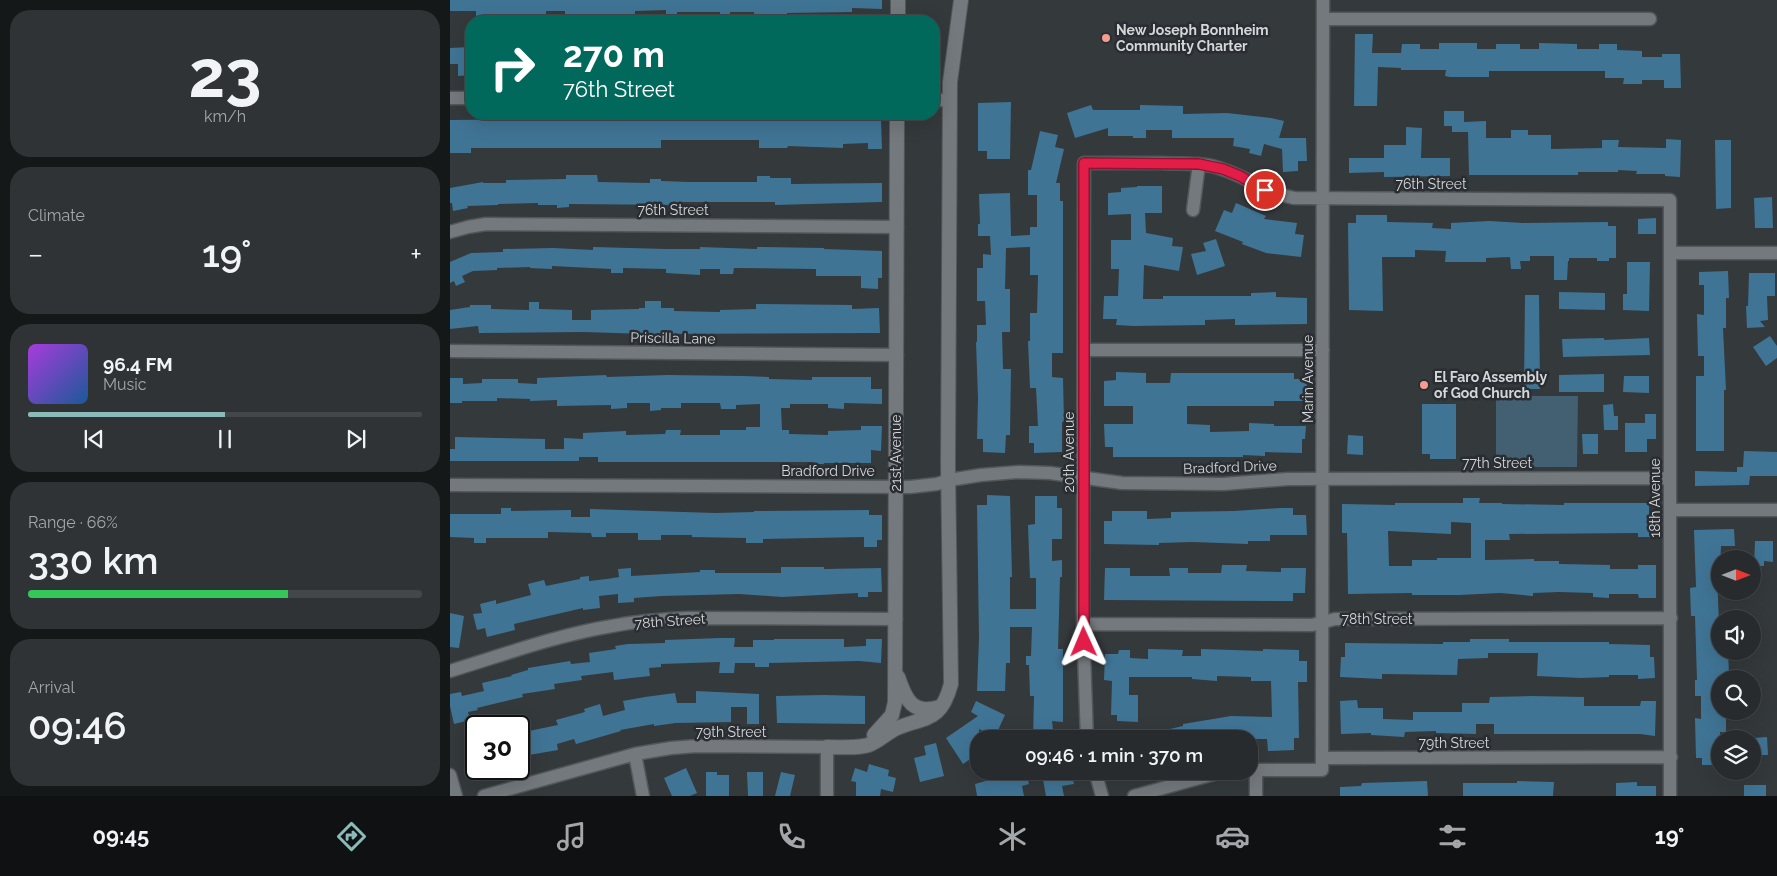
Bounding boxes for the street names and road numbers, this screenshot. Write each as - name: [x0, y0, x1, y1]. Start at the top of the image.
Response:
- street label: 76th Street: [1395, 176, 1467, 192]
- street label: 76th Street: [637, 202, 709, 218]
- street label: Priscilla Lane: [630, 329, 716, 347]
- street label: Marin Avenue: [1300, 335, 1316, 423]
- street label: 20th Avenue: [1061, 412, 1077, 492]
- street label: 21st Avenue: [888, 415, 904, 492]
- street label: 77th Street: [1462, 455, 1532, 471]
- street label: Bradford Drive: [1183, 457, 1277, 477]
- street label: 18th Avenue: [1647, 458, 1663, 538]
- street label: Bradford Drive: [781, 463, 875, 479]
- street label: 78th Street: [634, 611, 706, 631]
- street label: 78th Street: [1341, 611, 1413, 627]
- street label: 79th Street: [696, 724, 767, 740]
- street label: 79th Street: [1419, 735, 1490, 751]

